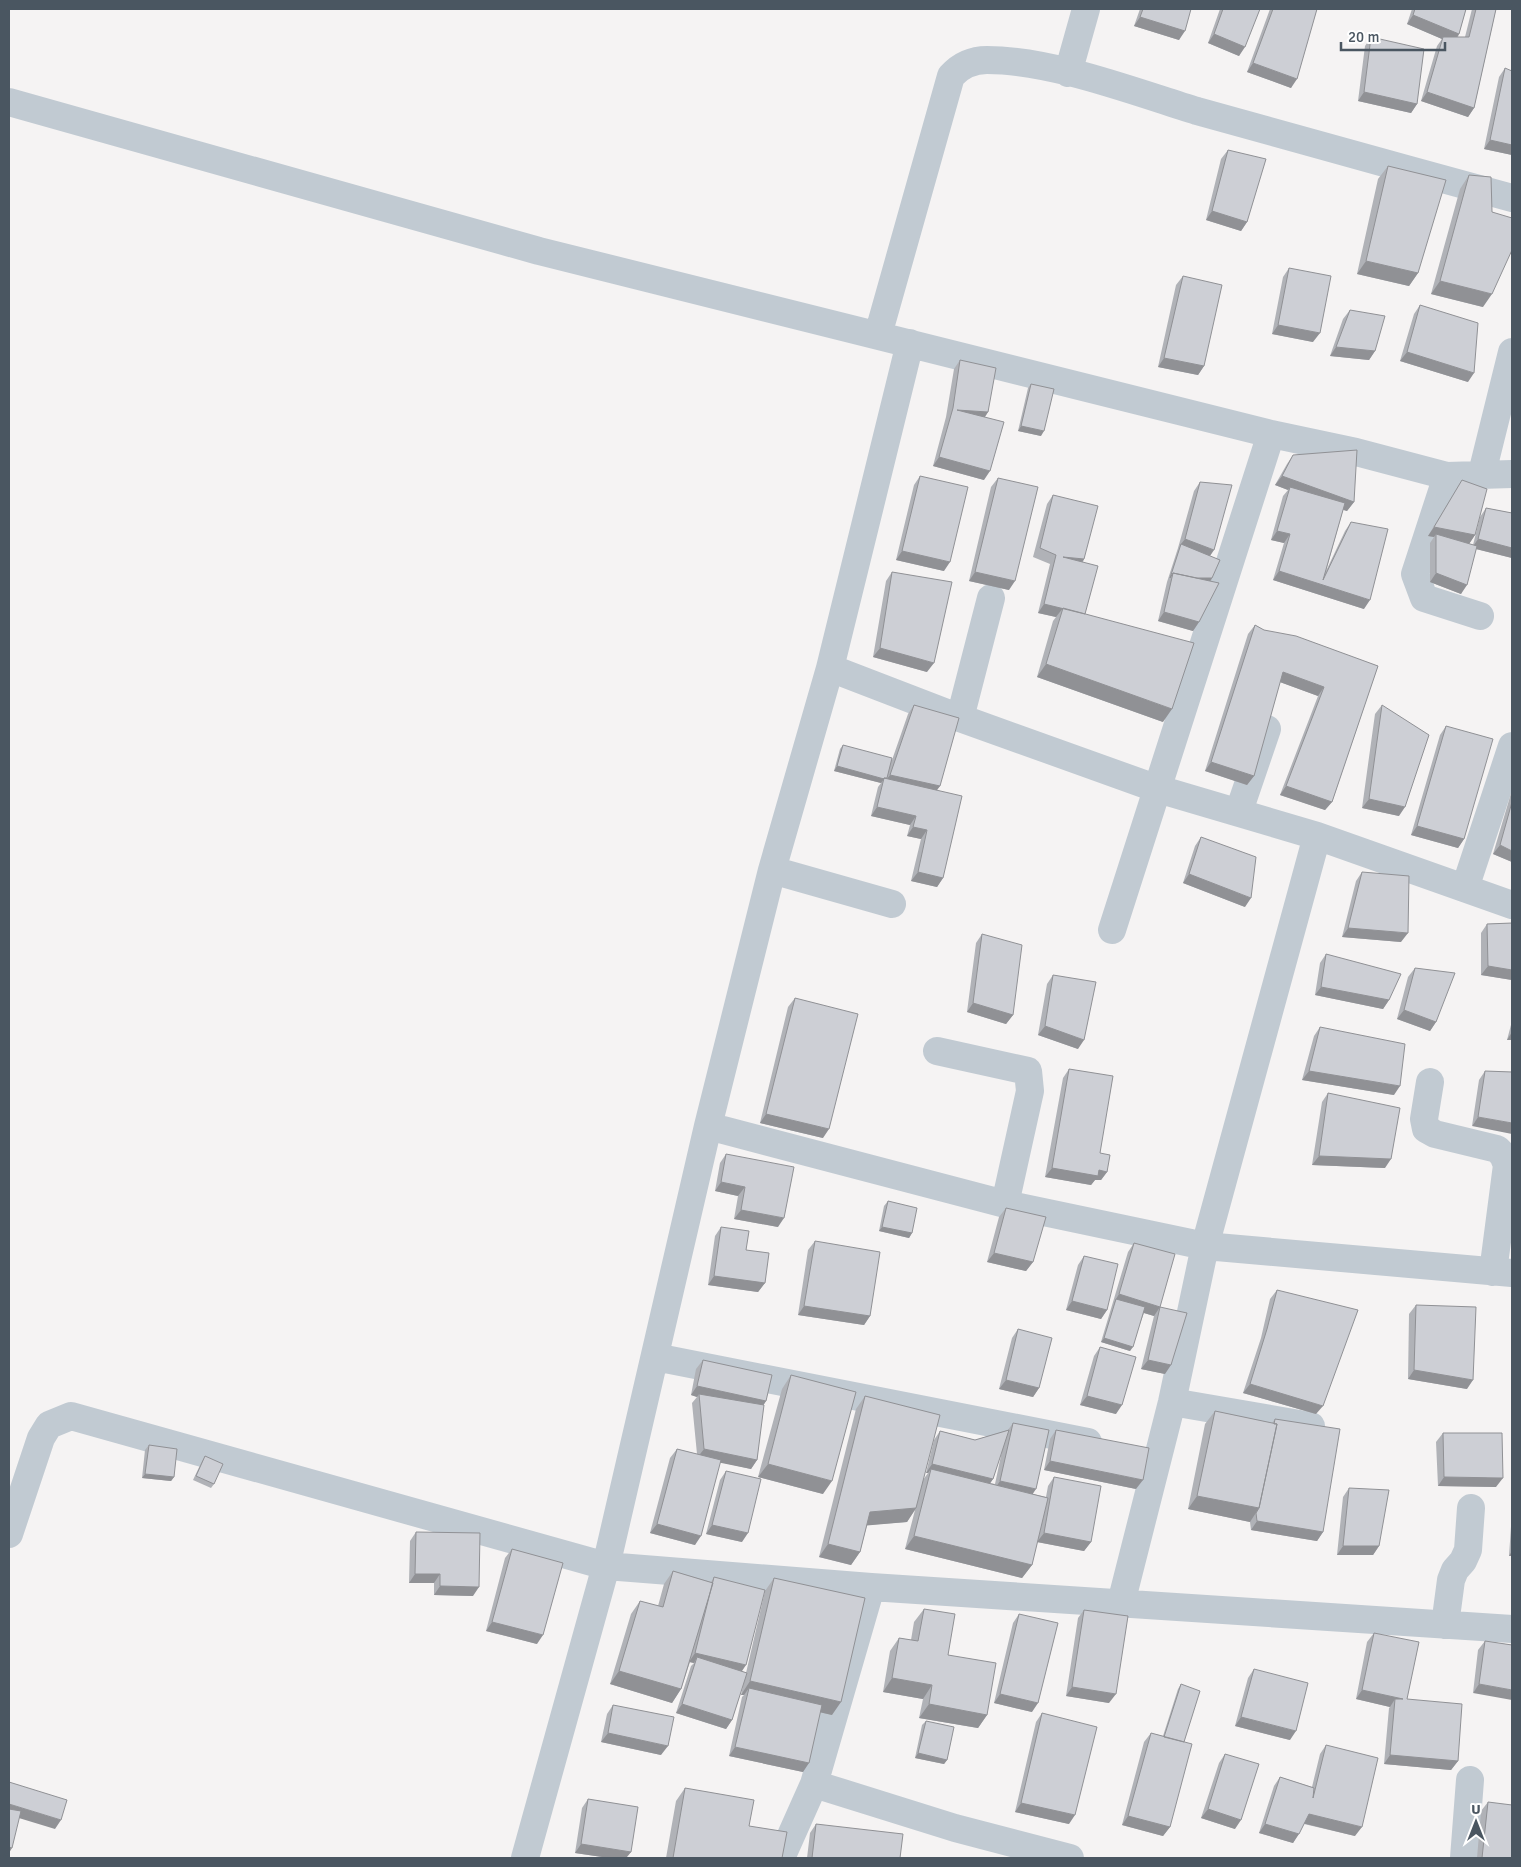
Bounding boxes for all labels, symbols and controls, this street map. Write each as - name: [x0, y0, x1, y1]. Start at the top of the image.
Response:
- scale bar: [1341, 20, 1445, 52]
- text: 20 m: [1348, 28, 1379, 46]
- north arrow: [1451, 1797, 1501, 1847]
- text: U: [1471, 1801, 1481, 1818]

